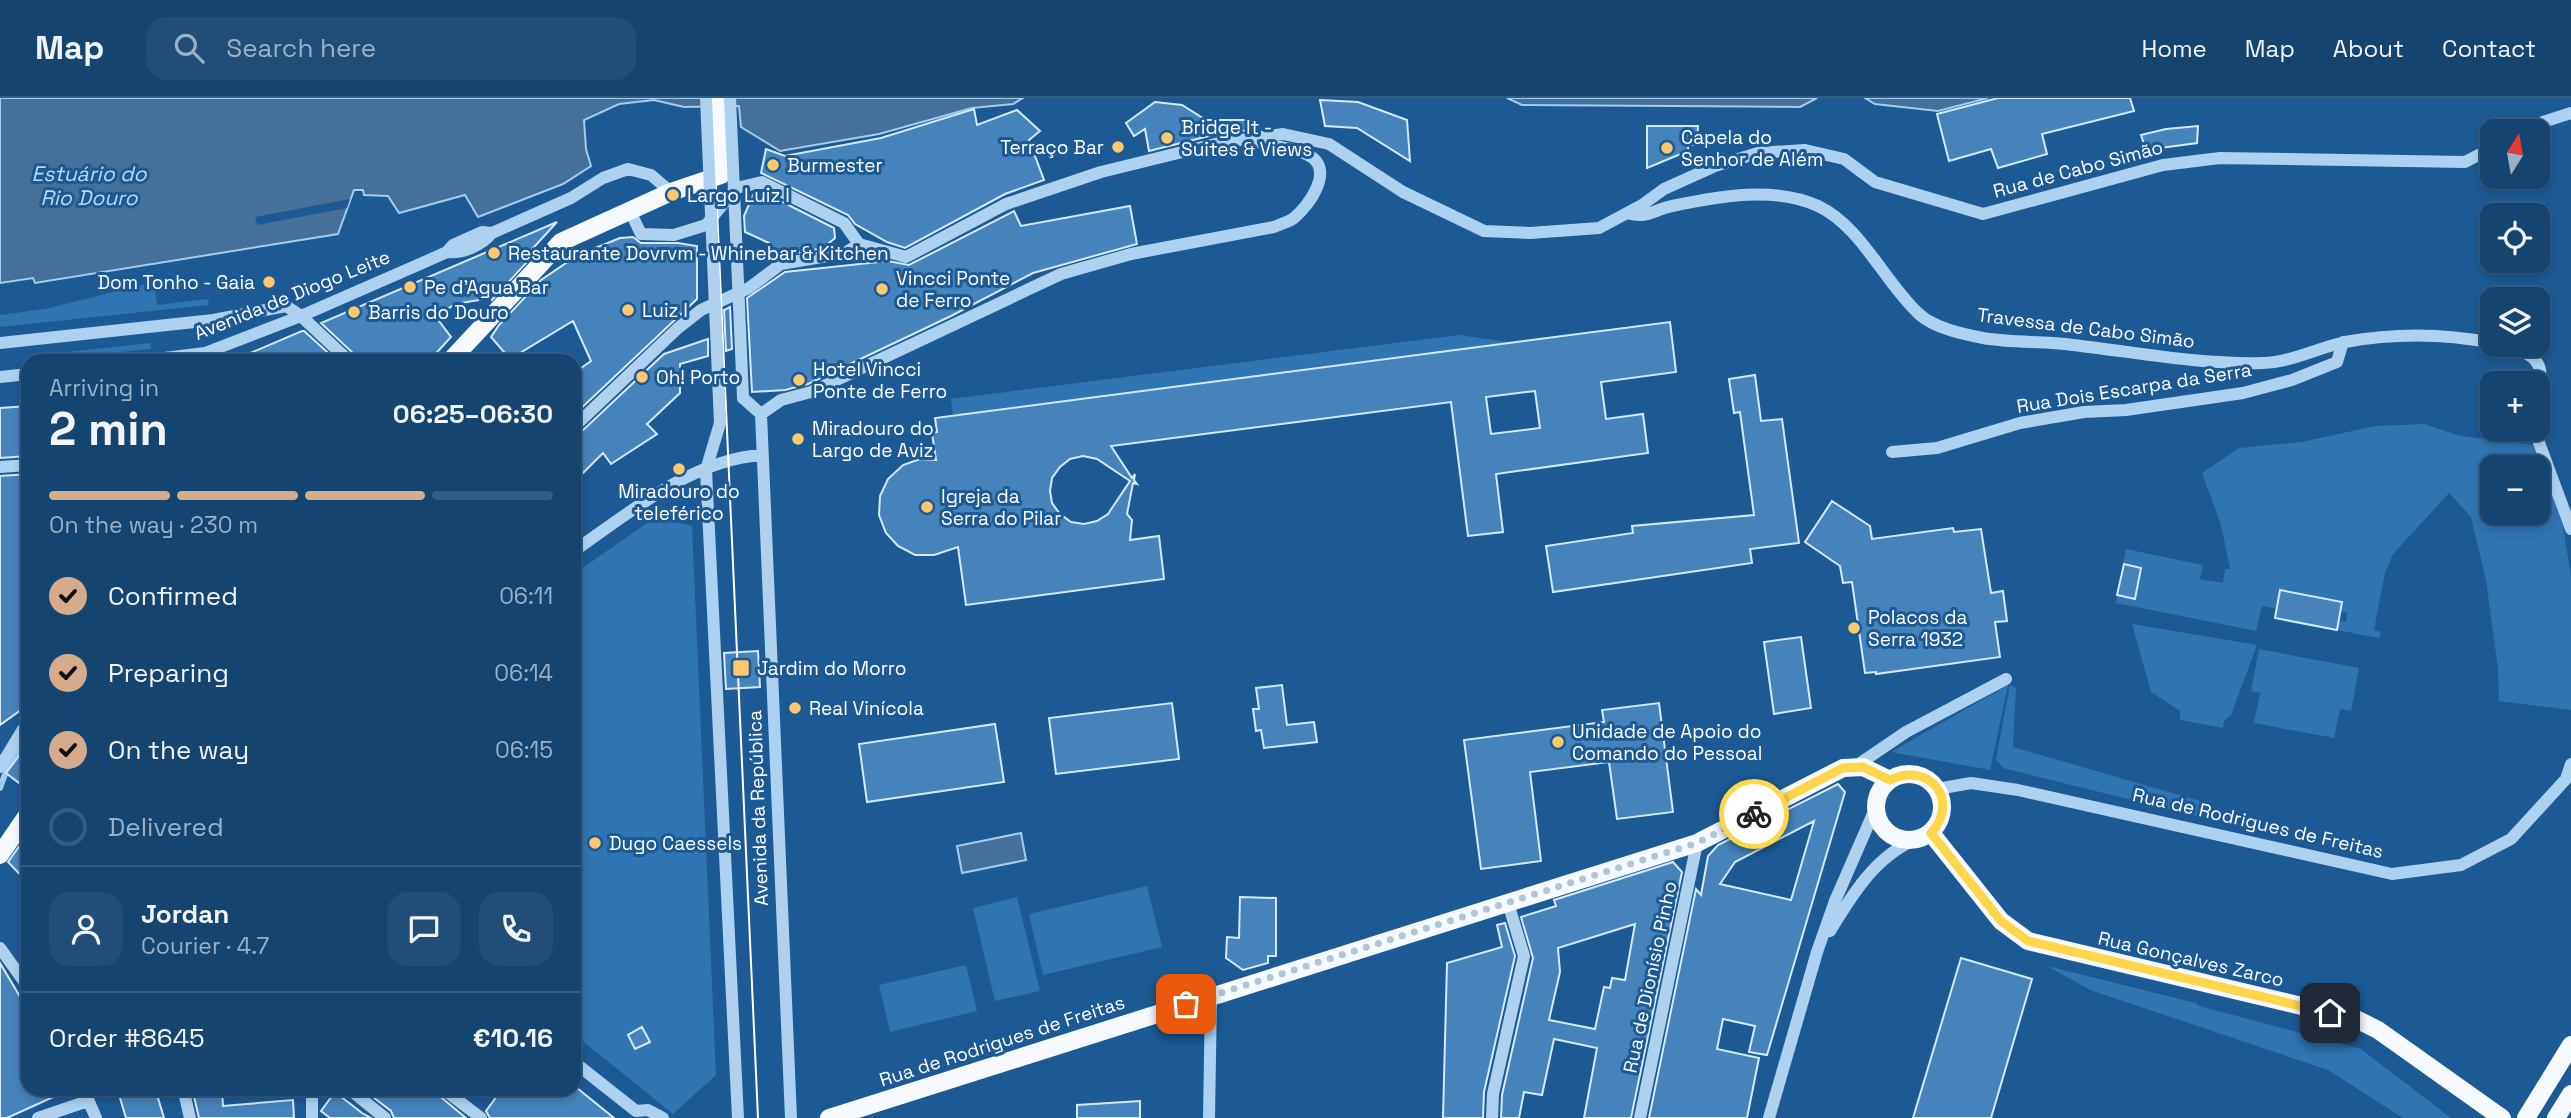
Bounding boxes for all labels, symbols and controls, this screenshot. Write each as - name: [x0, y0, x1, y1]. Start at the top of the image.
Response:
- search box: [146, 17, 636, 80]
- text: Map: [35, 27, 104, 69]
- icon: search: [170, 29, 208, 67]
- text: Search here: [226, 31, 376, 65]
- text: Home: [2141, 33, 2207, 64]
- text: Map: [2245, 33, 2295, 64]
- text: About: [2333, 33, 2404, 64]
- text: Contact: [2442, 33, 2536, 64]
- place label: Bridge It - Suites & Views: [1181, 115, 1312, 162]
- north arrow: [2480, 119, 2550, 189]
- map controls: [2480, 119, 2550, 525]
- place label: Capela do Senhor de Além: [1681, 125, 1823, 172]
- marker: Bridge It - Suites & Views: [1159, 130, 1175, 146]
- street label: Rua de Cabo Simão: [1990, 134, 2166, 204]
- place label: Terraço Bar: [1000, 135, 1104, 160]
- marker: Terraço Bar: [1110, 139, 1126, 155]
- marker: Capela do Senhor de Além: [1659, 140, 1675, 156]
- place label: Burmester: [787, 153, 883, 178]
- marker: Burmester: [765, 157, 781, 173]
- water label: Estuário do Rio Douro: [31, 160, 148, 211]
- place label: Largo Luiz I: [687, 183, 790, 208]
- marker: Largo Luiz I: [665, 187, 681, 203]
- button: locate: [2480, 203, 2550, 273]
- place label: Restaurante Dovrvm - Whinebar & Kitchen: [508, 241, 889, 266]
- street label: Avenida de Diogo Leite: [190, 244, 394, 346]
- marker: Restaurante Dovrvm - Whinebar & Kitchen: [486, 245, 502, 261]
- place label: Vincci Ponte de Ferro: [896, 266, 1010, 313]
- place label: Dom Tonho - Gaia: [98, 270, 255, 295]
- marker: Dom Tonho - Gaia: [261, 274, 277, 290]
- place label: Pe d'Agua Bar: [424, 275, 549, 300]
- marker: Pe d'Agua Bar: [402, 279, 418, 295]
- marker: Vincci Ponte de Ferro: [874, 281, 890, 297]
- button: layers: [2480, 287, 2550, 357]
- place label: Luiz I: [642, 298, 688, 323]
- place label: Barris do Douro: [368, 300, 509, 325]
- marker: Luiz I: [620, 302, 636, 318]
- street label: Travessa de Cabo Simão: [1976, 302, 2196, 354]
- marker: Barris do Douro: [346, 304, 362, 320]
- place label: Hotel Vincci Ponte de Ferro: [813, 357, 947, 404]
- street label: Rua Dois Escarpa da Serra: [2015, 357, 2253, 419]
- place label: Oh! Porto: [656, 365, 740, 390]
- marker: Oh! Porto: [634, 369, 650, 385]
- button: +: [2480, 371, 2550, 441]
- marker: Hotel Vincci Ponte de Ferro: [791, 372, 807, 388]
- text: Arriving in: [49, 373, 159, 403]
- text: 06:25–06:30: [393, 397, 553, 431]
- text: 2 min: [49, 400, 168, 458]
- place label: Miradouro do Largo de Aviz: [812, 416, 934, 463]
- marker: Miradouro do Largo de Aviz: [790, 431, 806, 447]
- button: −: [2480, 455, 2550, 525]
- marker: Miradouro do teleférico: [671, 461, 687, 477]
- place label: Miradouro do teleférico: [618, 479, 740, 526]
- place label: Igreja da Serra do Pilar: [941, 484, 1061, 531]
- marker: Igreja da Serra do Pilar: [919, 499, 935, 515]
- text: On the way · 230 m: [49, 510, 258, 540]
- icon: check: [49, 577, 87, 615]
- text: Confirmed: [108, 579, 238, 613]
- text: 06:11: [499, 581, 553, 611]
- place label: Polacos da Serra 1932: [1868, 605, 1967, 652]
- marker: Polacos da Serra 1932: [1846, 620, 1862, 636]
- icon: check: [49, 654, 87, 692]
- text: Preparing: [108, 656, 229, 690]
- place label: Jardim do Morro: [757, 656, 906, 681]
- text: 06:14: [494, 658, 553, 688]
- marker: Jardim do Morro: [731, 658, 751, 678]
- place label: Real Vinícola: [809, 696, 924, 721]
- marker: Real Vinícola: [787, 700, 803, 716]
- street label: Avenida da República: [742, 710, 774, 906]
- place label: Unidade de Apoio do Comando do Pessoal: [1572, 719, 1762, 766]
- icon: check: [49, 731, 87, 769]
- text: On the way: [108, 733, 249, 767]
- marker: Unidade de Apoio do Comando do Pessoal: [1550, 734, 1566, 750]
- text: 06:15: [495, 735, 553, 765]
- courier: [1719, 779, 1789, 849]
- street label: Rua de Rodrigues de Freitas: [2130, 782, 2386, 864]
- icon: bike: [1735, 795, 1773, 833]
- text: Delivered: [108, 810, 224, 844]
- place label: Dugo Caessels: [609, 831, 742, 856]
- marker: Dugo Caessels: [587, 835, 603, 851]
- street label: Rua de Dionísio Pinho: [1617, 879, 1683, 1075]
- button: person: [49, 892, 123, 966]
- button: chat: [387, 892, 461, 966]
- button: phone: [479, 892, 553, 966]
- text: Jordan: [141, 897, 229, 931]
- street label: Rua Gonçalves Zarco: [2096, 925, 2286, 993]
- text: Courier · 4.7: [141, 931, 269, 961]
- pin: [1156, 974, 1216, 1034]
- pin: [2300, 983, 2360, 1043]
- icon: bag: [1167, 985, 1205, 1023]
- street label: Rua de Rodrigues de Freitas: [876, 989, 1128, 1093]
- icon: home: [2311, 994, 2349, 1032]
- text: Order #8645: [49, 1021, 205, 1055]
- text: €10.16: [473, 1021, 553, 1055]

